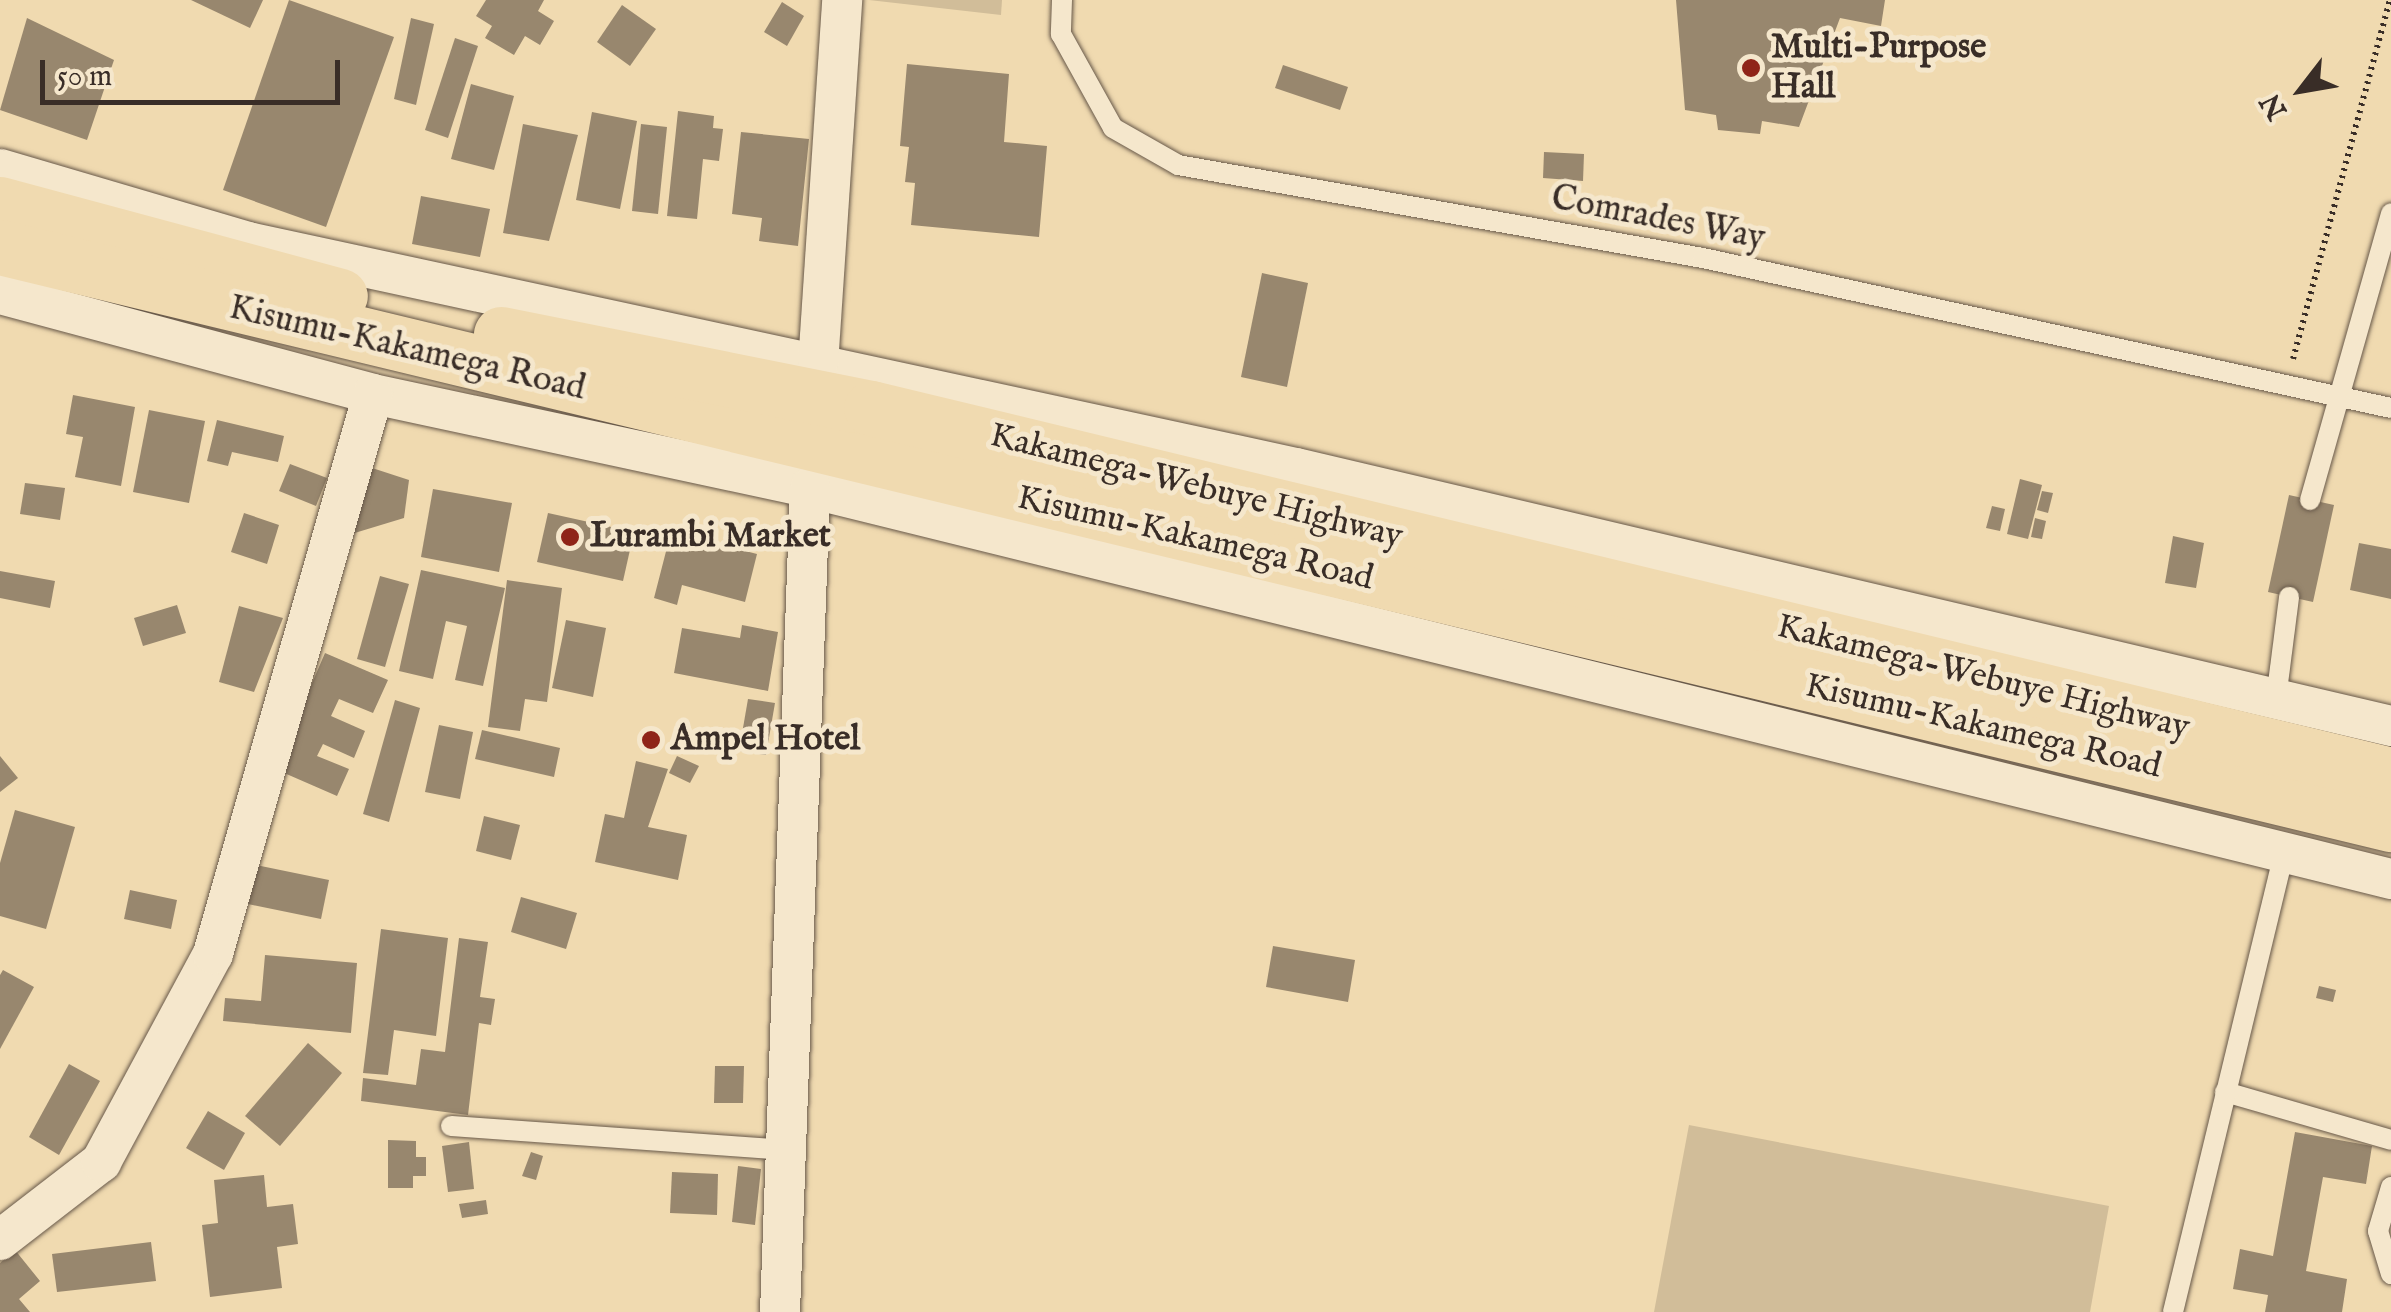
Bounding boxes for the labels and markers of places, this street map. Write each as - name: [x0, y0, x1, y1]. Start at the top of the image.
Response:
- place label: Multi-Purpose Hall: [1771, 27, 1986, 109]
- marker: Multi-Purpose Hall: [1740, 57, 1762, 79]
- place label: Lurambi Market: [590, 516, 831, 558]
- marker: Lurambi Market: [559, 526, 581, 548]
- place label: Ampel Hotel: [671, 719, 860, 761]
- marker: Ampel Hotel: [640, 729, 662, 751]

